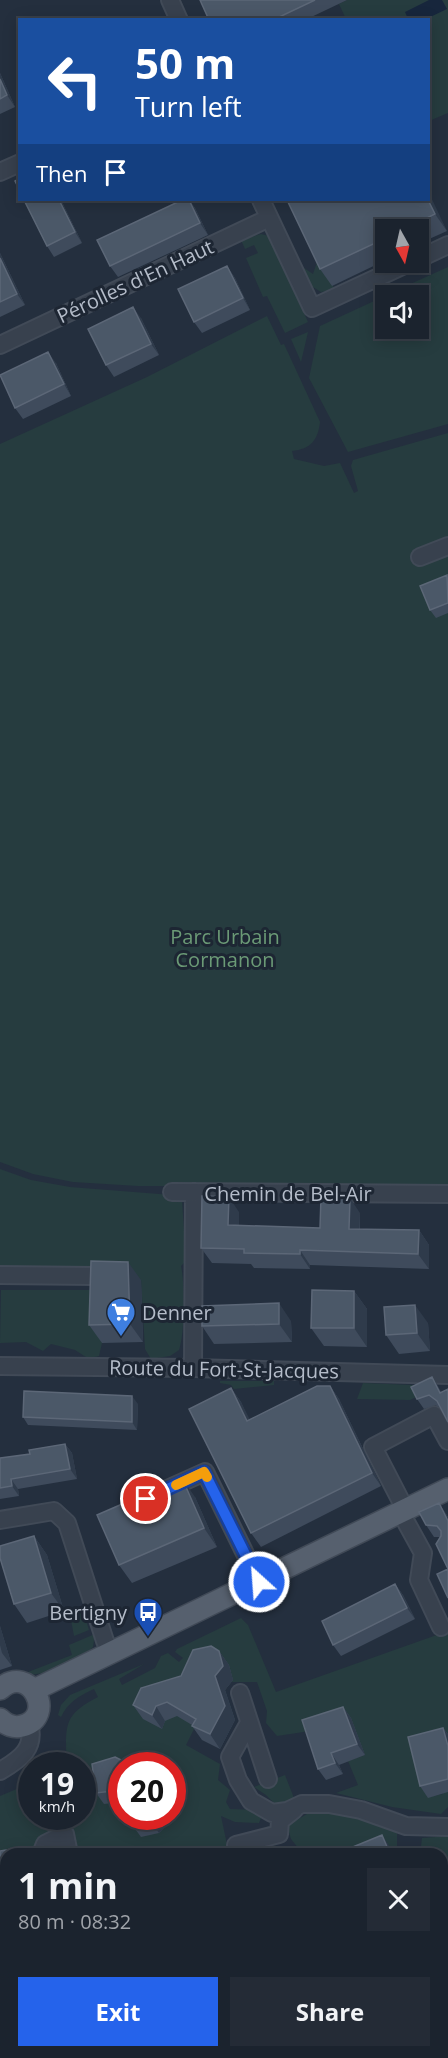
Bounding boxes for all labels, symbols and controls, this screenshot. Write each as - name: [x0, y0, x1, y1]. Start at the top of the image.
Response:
- text: 50 m: [135, 34, 235, 91]
- icon: left: [36, 42, 114, 120]
- text: Turn left: [135, 88, 242, 125]
- icon: arrive: [99, 156, 132, 189]
- text: Then: [36, 158, 87, 188]
- north arrow: [375, 219, 429, 273]
- map controls: [375, 219, 429, 339]
- street label: Pérolles d'En Haut: [52, 233, 218, 329]
- button: sound: [375, 285, 429, 339]
- park label: Parc Urbain Cormanon: [170, 923, 280, 973]
- street label: Chemin de Bel-Air: [204, 1180, 372, 1207]
- supermarket icon: Denner: [105, 1296, 137, 1338]
- place label: Denner: [142, 1299, 212, 1326]
- street label: Route du Fort-St-Jacques: [109, 1353, 339, 1385]
- pin: [120, 1473, 171, 1524]
- icon: arrive: [129, 1482, 162, 1515]
- position arrow: [227, 1550, 291, 1614]
- bus stop icon: Bertigny: [132, 1596, 164, 1638]
- place label: Bertigny: [49, 1599, 128, 1626]
- speed limit sign: 20: [108, 1752, 186, 1830]
- text: 19: [40, 1763, 74, 1804]
- text: km/h: [39, 1796, 75, 1816]
- text: 1 min: [18, 1861, 118, 1910]
- button: close: [367, 1868, 430, 1931]
- text: 80 m · 08:32: [18, 1908, 131, 1935]
- button: Exit: [18, 1977, 218, 2046]
- button: Share: [230, 1977, 430, 2046]

